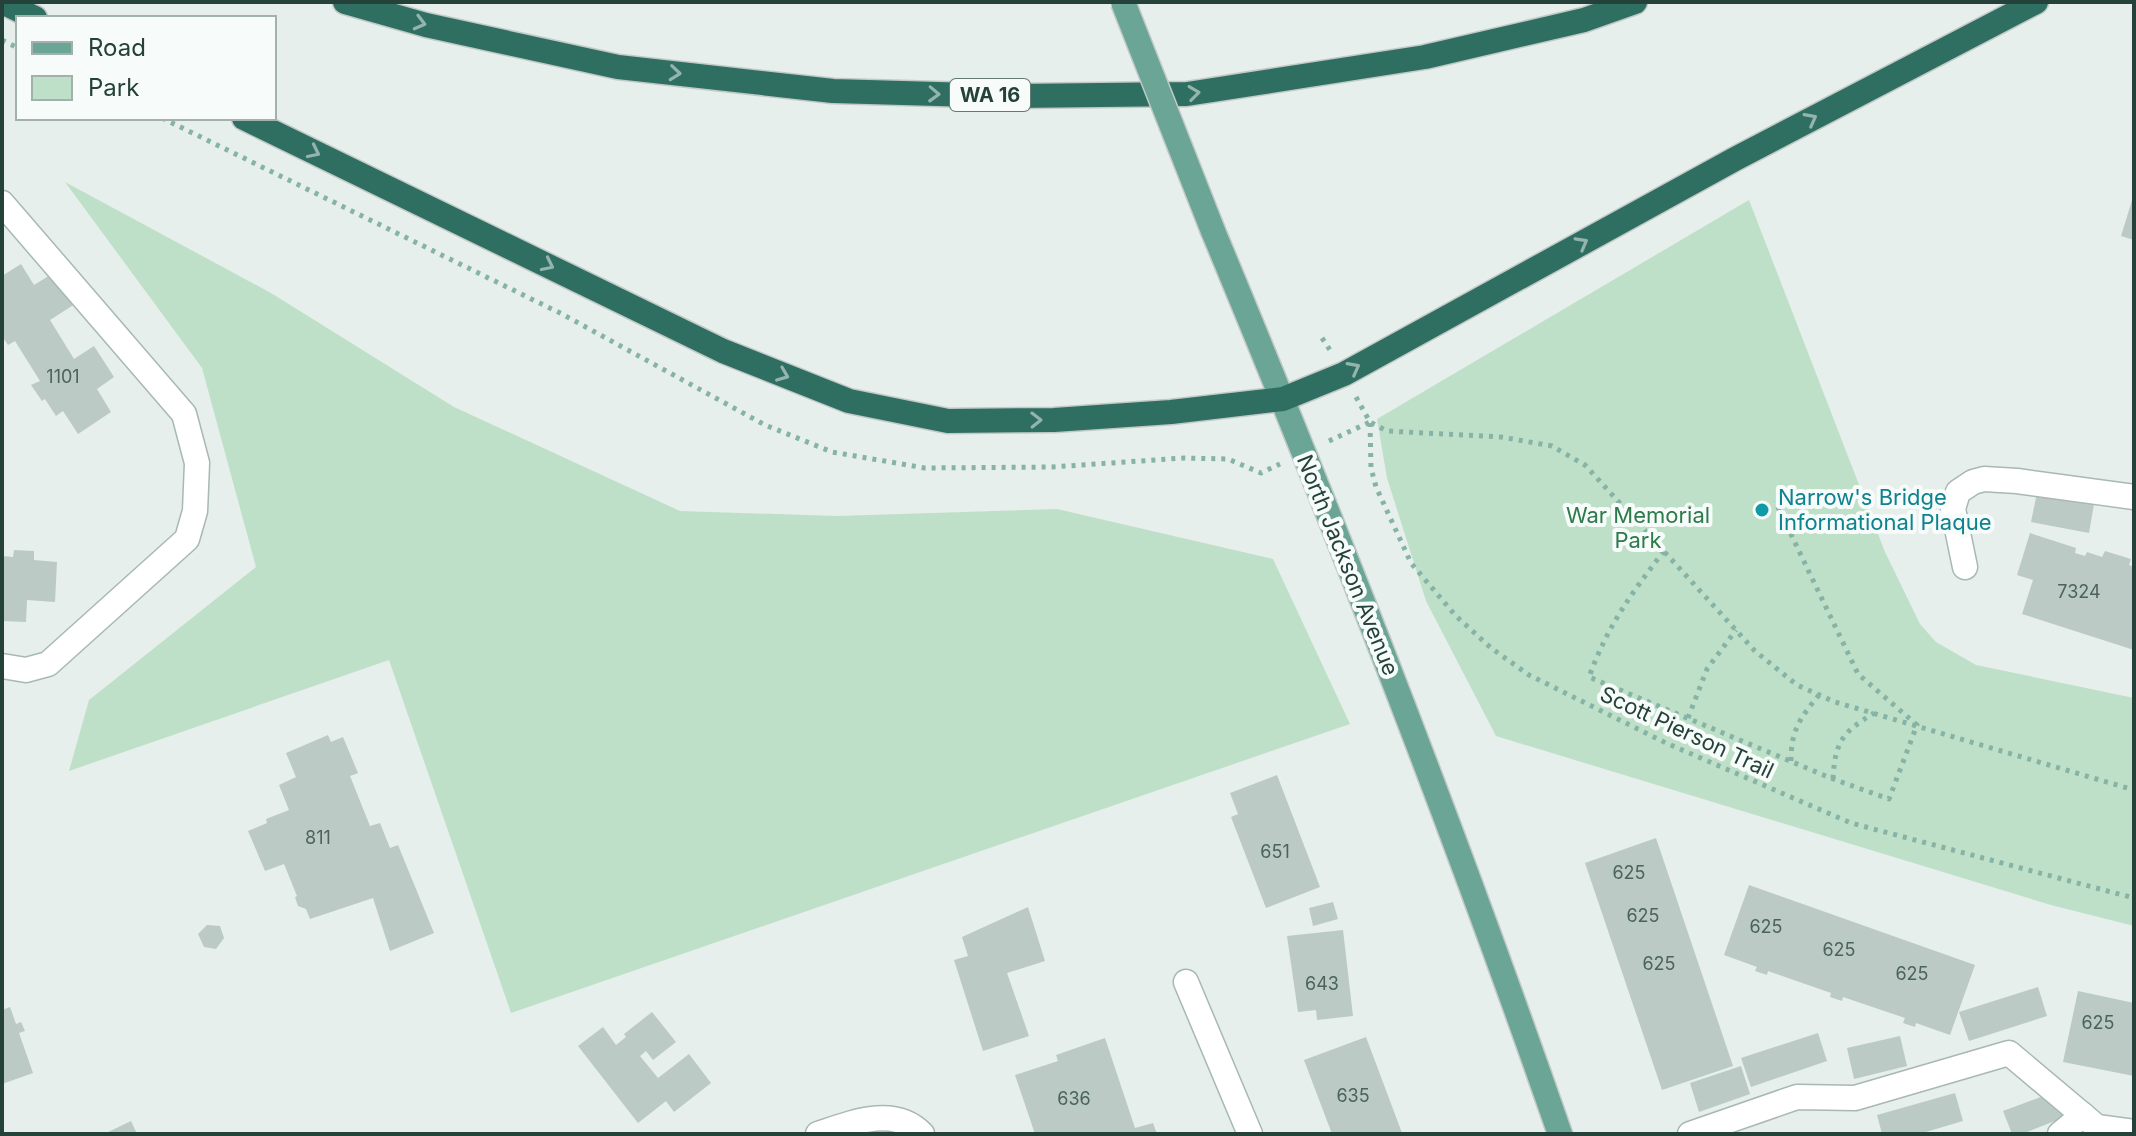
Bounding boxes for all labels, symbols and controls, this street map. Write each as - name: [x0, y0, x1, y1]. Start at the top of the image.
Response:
- one-way arrow: [413, 13, 427, 30]
- legend: [16, 16, 276, 120]
- text: Road: [88, 33, 146, 62]
- one-way arrow: [669, 65, 682, 82]
- text: Park: [88, 73, 139, 102]
- road number: WA 16: [950, 79, 1030, 111]
- one-way arrow: [1188, 84, 1201, 101]
- one-way arrow: [928, 85, 941, 102]
- one-way arrow: [1802, 114, 1817, 129]
- one-way arrow: [306, 142, 320, 158]
- one-way arrow: [1573, 237, 1588, 253]
- one-way arrow: [540, 255, 555, 271]
- one-way arrow: [1345, 362, 1360, 378]
- one-way arrow: [775, 365, 789, 382]
- house number: 1101: [46, 366, 80, 387]
- one-way arrow: [1030, 412, 1043, 429]
- street label: North Jackson Avenue: [1292, 451, 1404, 679]
- place label: Narrow's Bridge Informational Plaque: [1778, 484, 1991, 535]
- marker: Narrow's Bridge Informational Plaque: [1753, 501, 1771, 519]
- park label: War Memorial Park: [1566, 502, 1710, 553]
- house number: 7324: [2057, 581, 2101, 602]
- street label: Scott Pierson Trail: [1596, 680, 1778, 784]
- house number: 811: [305, 827, 331, 848]
- house number: 651: [1260, 841, 1290, 862]
- house number: 625: [1612, 862, 1646, 883]
- house number: 625: [1626, 905, 1660, 926]
- house number: 625: [1749, 916, 1783, 937]
- house number: 625: [1822, 939, 1856, 960]
- house number: 625: [1642, 953, 1676, 974]
- house number: 625: [1895, 963, 1929, 984]
- house number: 643: [1305, 973, 1339, 994]
- house number: 625: [2081, 1012, 2115, 1033]
- house number: 635: [1336, 1085, 1370, 1106]
- house number: 636: [1057, 1088, 1091, 1109]

